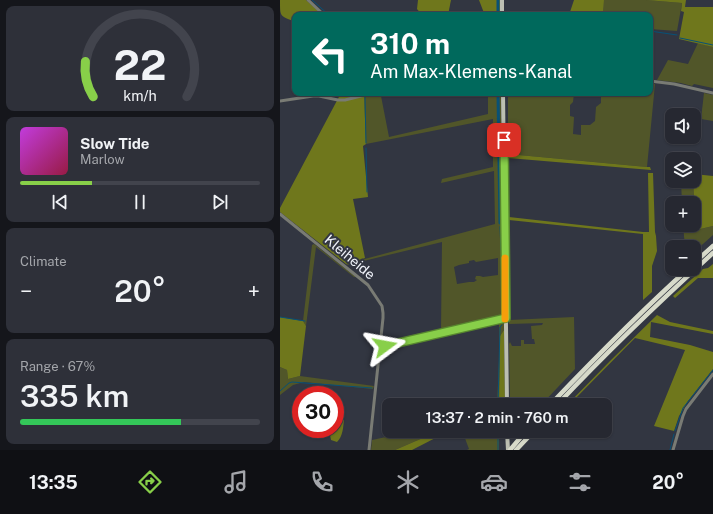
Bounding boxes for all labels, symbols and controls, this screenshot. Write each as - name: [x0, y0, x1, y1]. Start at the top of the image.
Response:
- text: 310 m: [370, 27, 450, 60]
- icon: left: [304, 28, 356, 80]
- text: 22: [114, 39, 166, 88]
- text: Am Max-Klemens-Kanal: [370, 61, 573, 82]
- text: km/h: [123, 86, 157, 103]
- map controls: [665, 108, 701, 276]
- button: sound: [665, 108, 701, 144]
- pin: [487, 123, 521, 157]
- icon: arrive: [493, 129, 515, 151]
- text: Slow Tide: [80, 135, 149, 152]
- text: Marlow: [80, 152, 125, 167]
- button: layers: [665, 152, 701, 188]
- icon: previous: [49, 191, 71, 213]
- icon: pause: [129, 191, 151, 213]
- icon: next: [209, 191, 231, 213]
- button: +: [665, 196, 701, 232]
- street label: Kleiheide: [322, 231, 378, 283]
- button: −: [665, 240, 701, 276]
- text: Climate: [20, 254, 67, 269]
- text: 20°: [114, 273, 166, 309]
- text: −: [20, 278, 32, 304]
- text: +: [248, 278, 260, 304]
- position arrow: [364, 325, 406, 367]
- text: Range · 67%: [20, 359, 95, 374]
- text: 335 km: [20, 378, 129, 414]
- speed limit sign: 30: [292, 386, 344, 438]
- text: 13:37 · 2 min · 760 m: [425, 409, 569, 426]
- icon: directions: [136, 468, 164, 496]
- icon: music: [222, 468, 250, 496]
- icon: phone: [308, 468, 336, 496]
- icon: climate: [394, 468, 422, 496]
- icon: car: [480, 468, 508, 496]
- icon: filters: [566, 468, 594, 496]
- text: 13:35: [29, 472, 78, 493]
- text: 20°: [652, 472, 684, 493]

